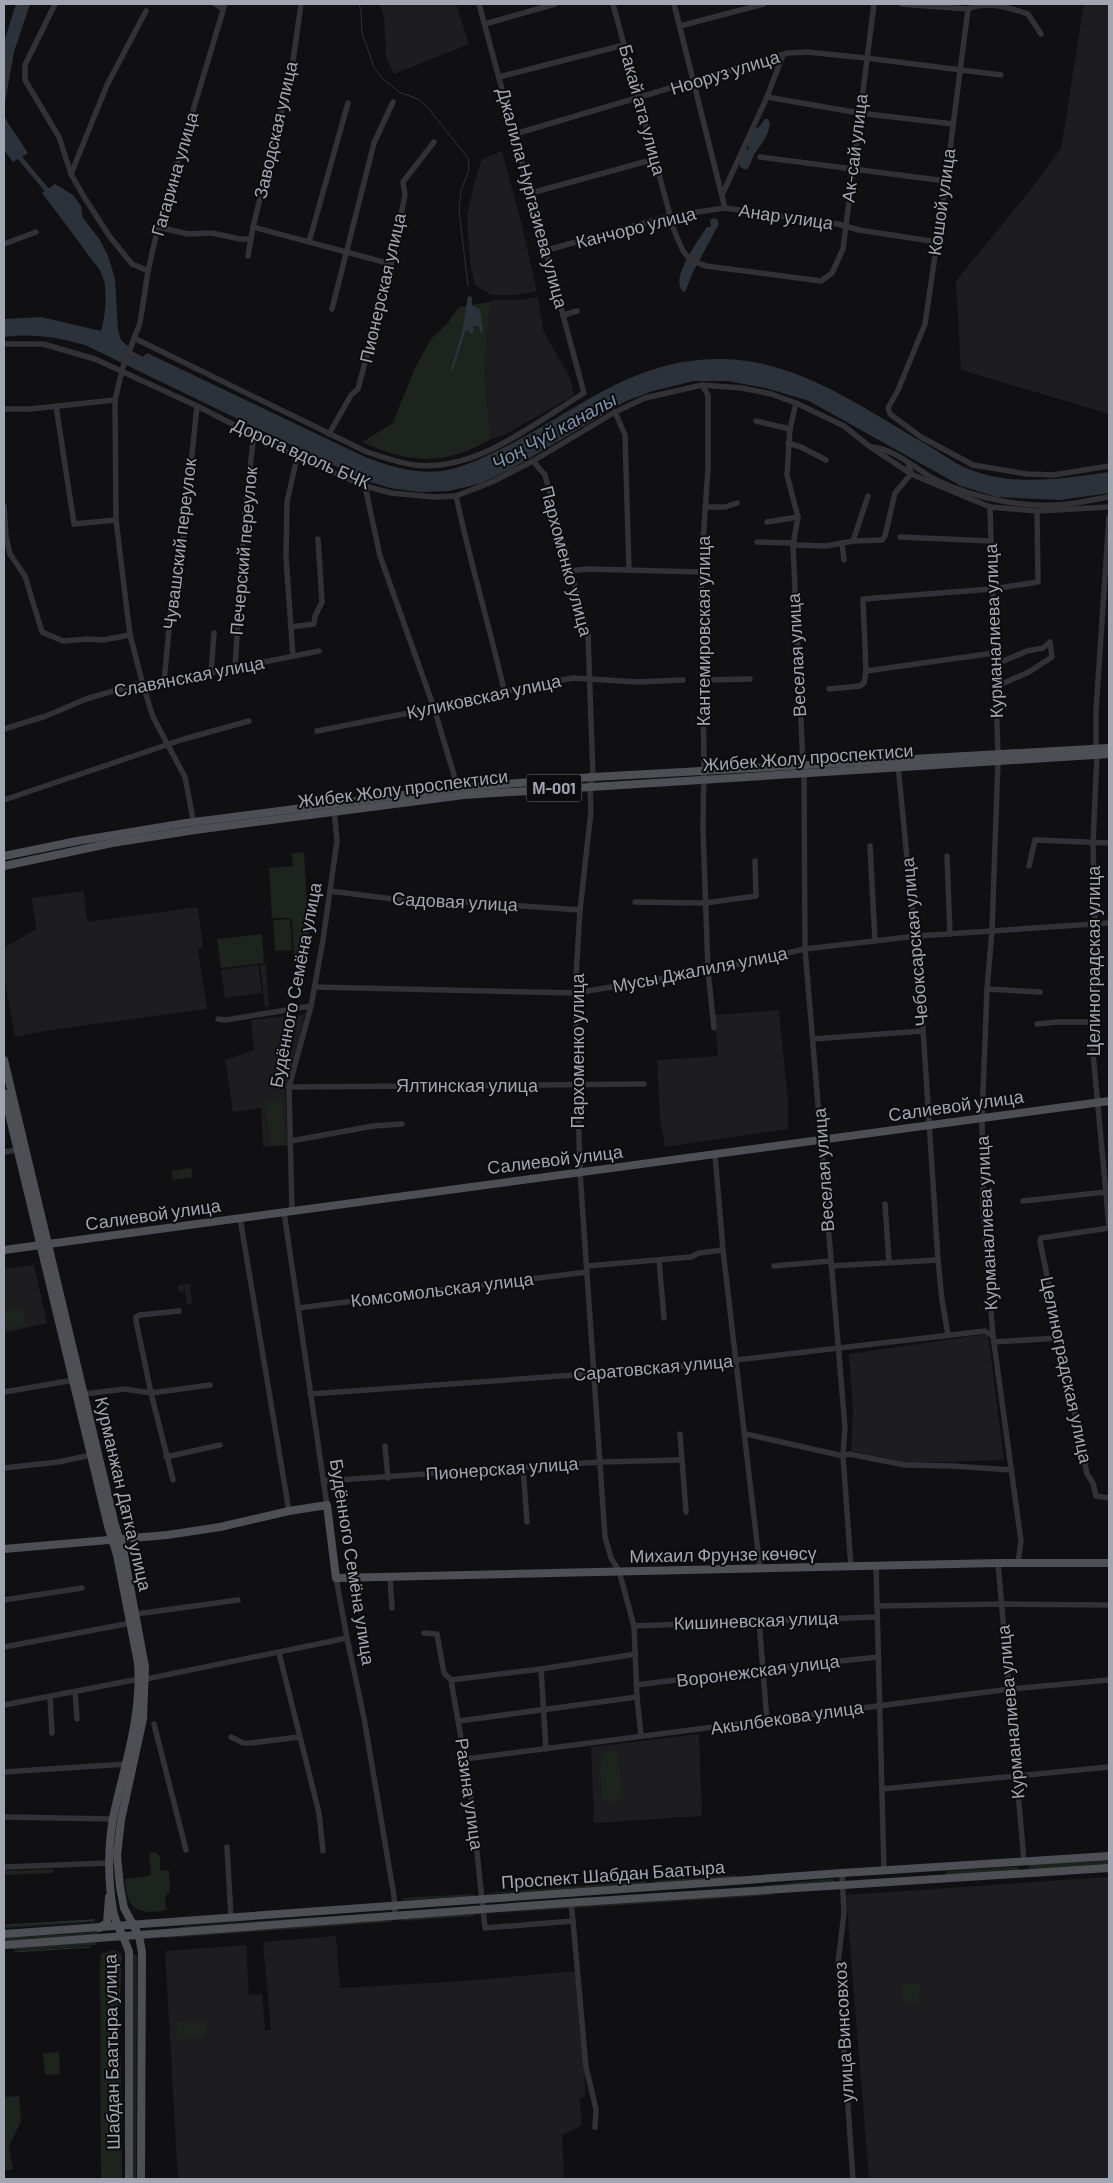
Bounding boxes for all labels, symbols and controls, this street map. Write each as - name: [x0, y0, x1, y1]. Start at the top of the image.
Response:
- street label: Бакай ата улица: [615, 42, 671, 179]
- street label: Нооруз улица: [667, 45, 783, 99]
- street label: Заводская улица: [249, 58, 302, 201]
- street label: Джалила Нургазиева улица: [493, 85, 573, 311]
- street label: Ак-сай улица: [836, 91, 872, 203]
- street label: Гагарина улица: [146, 108, 203, 238]
- street label: Кошой улица: [923, 146, 960, 257]
- street label: Анар улица: [738, 199, 836, 234]
- street label: Канчоро улица: [573, 201, 699, 253]
- street label: Пионерская улица: [354, 210, 410, 365]
- water label: Чоң Чүй каналы: [487, 387, 620, 474]
- street label: Дорога вдоль БЧК: [229, 413, 374, 494]
- street label: Чувашский переулок: [158, 457, 200, 631]
- street label: Печерский переулок: [225, 466, 261, 636]
- street label: Пархоменко улица: [536, 483, 598, 639]
- street label: Кантемировская улица: [692, 535, 714, 726]
- street label: Курманалиева улица: [979, 542, 1007, 719]
- street label: Веселая улица: [782, 592, 810, 717]
- street label: Славянская улица: [112, 650, 267, 701]
- street label: Куликовская улица: [405, 669, 564, 723]
- street label: Жибек Жолу проспектиси: [702, 739, 914, 775]
- street label: Жибек Жолу проспектиси: [297, 764, 509, 812]
- road number: М-001: [526, 774, 582, 801]
- street label: Чебоксарская улица: [896, 856, 932, 1027]
- street label: Целиноградская улица: [1082, 865, 1104, 1056]
- street label: Будённого Семёна улица: [264, 879, 326, 1089]
- street label: Садовая улица: [392, 887, 519, 915]
- street label: Мусы Джалиля улица: [611, 941, 790, 997]
- street label: Пархоменко улица: [566, 972, 588, 1129]
- street label: Ялтинская улица: [396, 1074, 539, 1096]
- street label: Салиевой улица: [887, 1084, 1026, 1125]
- street label: Веселая улица: [808, 1107, 838, 1233]
- street label: Курманалиева улица: [970, 1134, 1002, 1311]
- street label: Салиевой улица: [486, 1140, 625, 1178]
- street label: Салиевой улица: [84, 1193, 223, 1234]
- street label: Комсомольская улица: [349, 1267, 536, 1311]
- street label: Целиноградская улица: [1036, 1274, 1098, 1466]
- street label: Саратовская улица: [572, 1349, 735, 1385]
- street label: Курманжан Датка улица: [91, 1395, 157, 1594]
- street label: Пионерская улица: [425, 1452, 580, 1484]
- street label: Будённого Семёна улица: [326, 1457, 380, 1667]
- street label: Михаил Фрунзе көчөсү: [629, 1541, 817, 1567]
- street label: Кишиневская улица: [673, 1606, 840, 1634]
- street label: Курманалиева улица: [991, 1623, 1029, 1800]
- street label: Воронежская улица: [675, 1649, 842, 1691]
- street label: Акылбекова улица: [709, 1695, 866, 1739]
- street label: Разина улица: [451, 1737, 489, 1852]
- street label: Проспект Шабдан Баатыра: [500, 1855, 727, 1893]
- street label: Шабдан Баатыра улица: [98, 1953, 124, 2150]
- street label: улица Винсовхоз: [828, 1961, 858, 2103]

